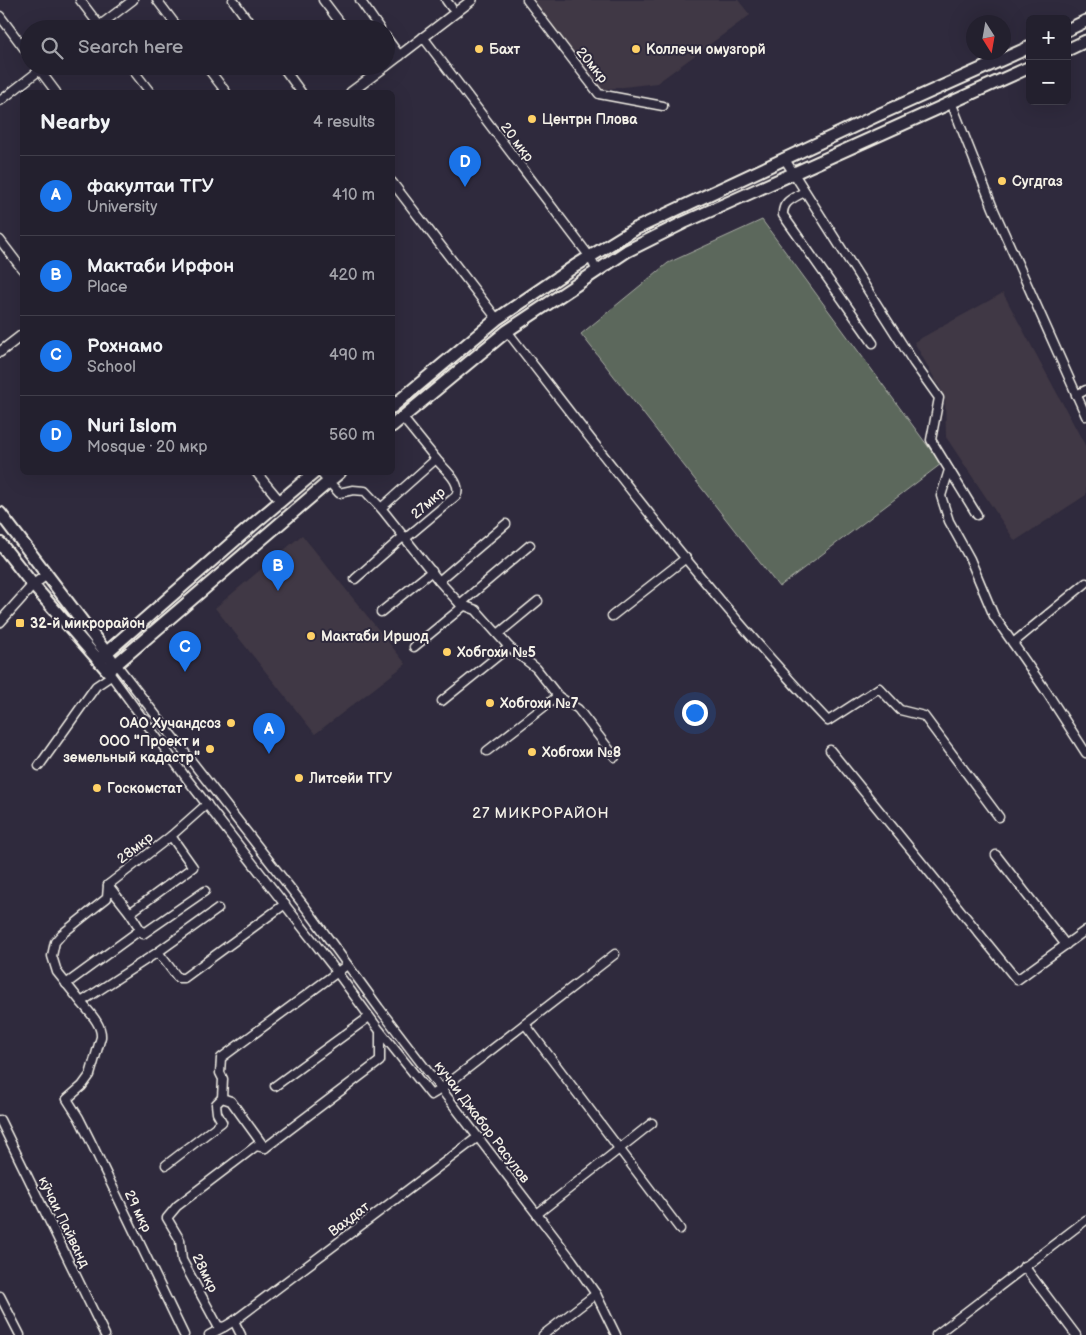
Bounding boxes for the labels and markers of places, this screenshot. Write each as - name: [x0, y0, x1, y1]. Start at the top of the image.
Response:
- place label: Бахт: [489, 41, 520, 58]
- place label: Коллечи омузгорй: [646, 41, 766, 58]
- marker: Бахт: [473, 43, 485, 55]
- marker: Коллечи омузгорй: [630, 43, 642, 55]
- place label: Центрн Плова: [542, 111, 638, 128]
- marker: Центрн Плова: [526, 113, 538, 125]
- pin: D: [449, 146, 481, 187]
- place label: Сугдгаз: [1012, 173, 1063, 190]
- marker: Сугдгаз: [996, 175, 1008, 187]
- pin: B: [262, 550, 294, 591]
- place label: 32-й микрорайон: [30, 615, 145, 632]
- marker: 32-й микрорайон: [14, 617, 26, 629]
- place label: Мактаби Иршод: [321, 628, 429, 645]
- marker: Мактаби Иршод: [305, 630, 317, 642]
- pin: C: [169, 631, 201, 672]
- place label: Хобгохи №5: [456, 644, 536, 661]
- marker: Хобгохи №5: [441, 646, 453, 658]
- place label: Хобгохи №7: [499, 695, 579, 712]
- marker: Хобгохи №7: [484, 697, 496, 709]
- pin: A: [253, 713, 285, 754]
- place label: ОАО Хучандсоз: [119, 715, 221, 732]
- marker: ОАО Хучандсоз: [225, 717, 237, 729]
- place label: ООО "Проект и земельный кадастр": [63, 733, 200, 766]
- marker: ООО "Проект и земельный кадастр": [204, 743, 216, 755]
- place label: Хобгохи №8: [541, 744, 621, 761]
- marker: Хобгохи №8: [526, 746, 538, 758]
- place label: Литсейи ТГУ: [308, 770, 392, 787]
- marker: Литсейи ТГУ: [293, 772, 305, 784]
- place label: Госкомстат: [107, 780, 183, 797]
- marker: Госкомстат: [91, 782, 103, 794]

